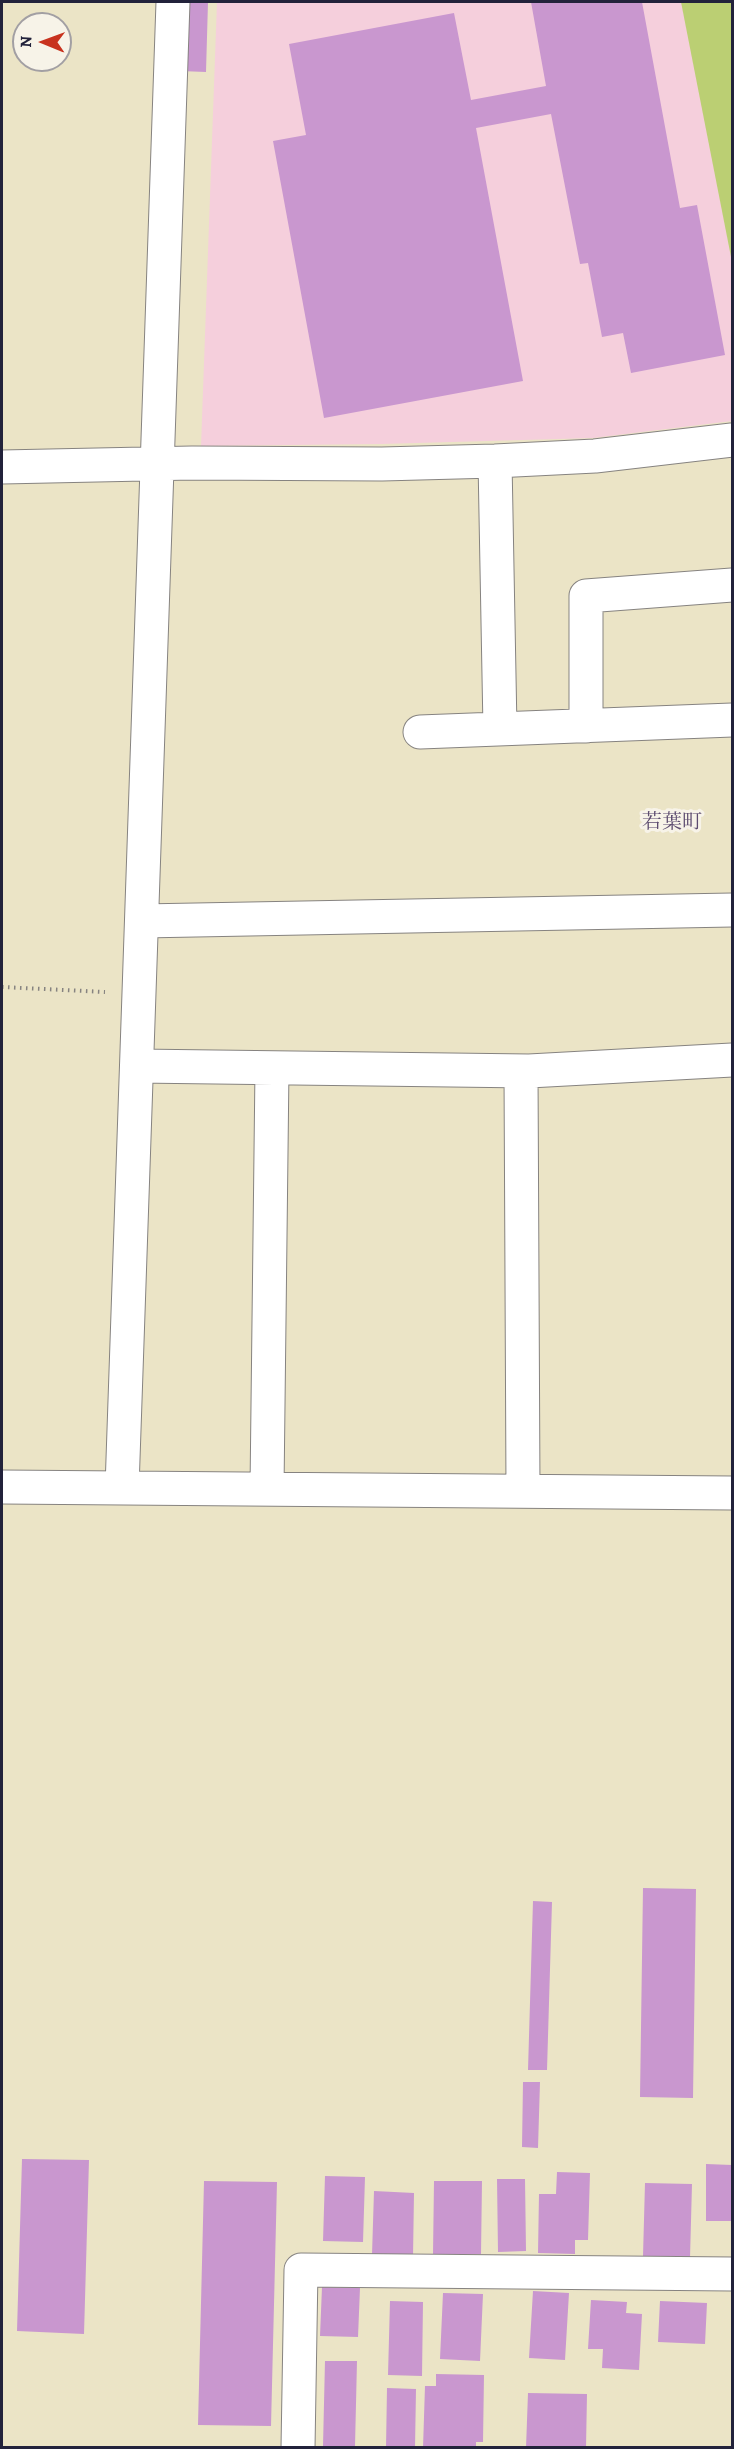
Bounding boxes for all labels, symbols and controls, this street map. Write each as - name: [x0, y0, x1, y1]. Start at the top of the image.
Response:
- north arrow: [12, 12, 72, 72]
- text: N: [15, 36, 37, 48]
- district label: 若葉町: [642, 811, 702, 835]

